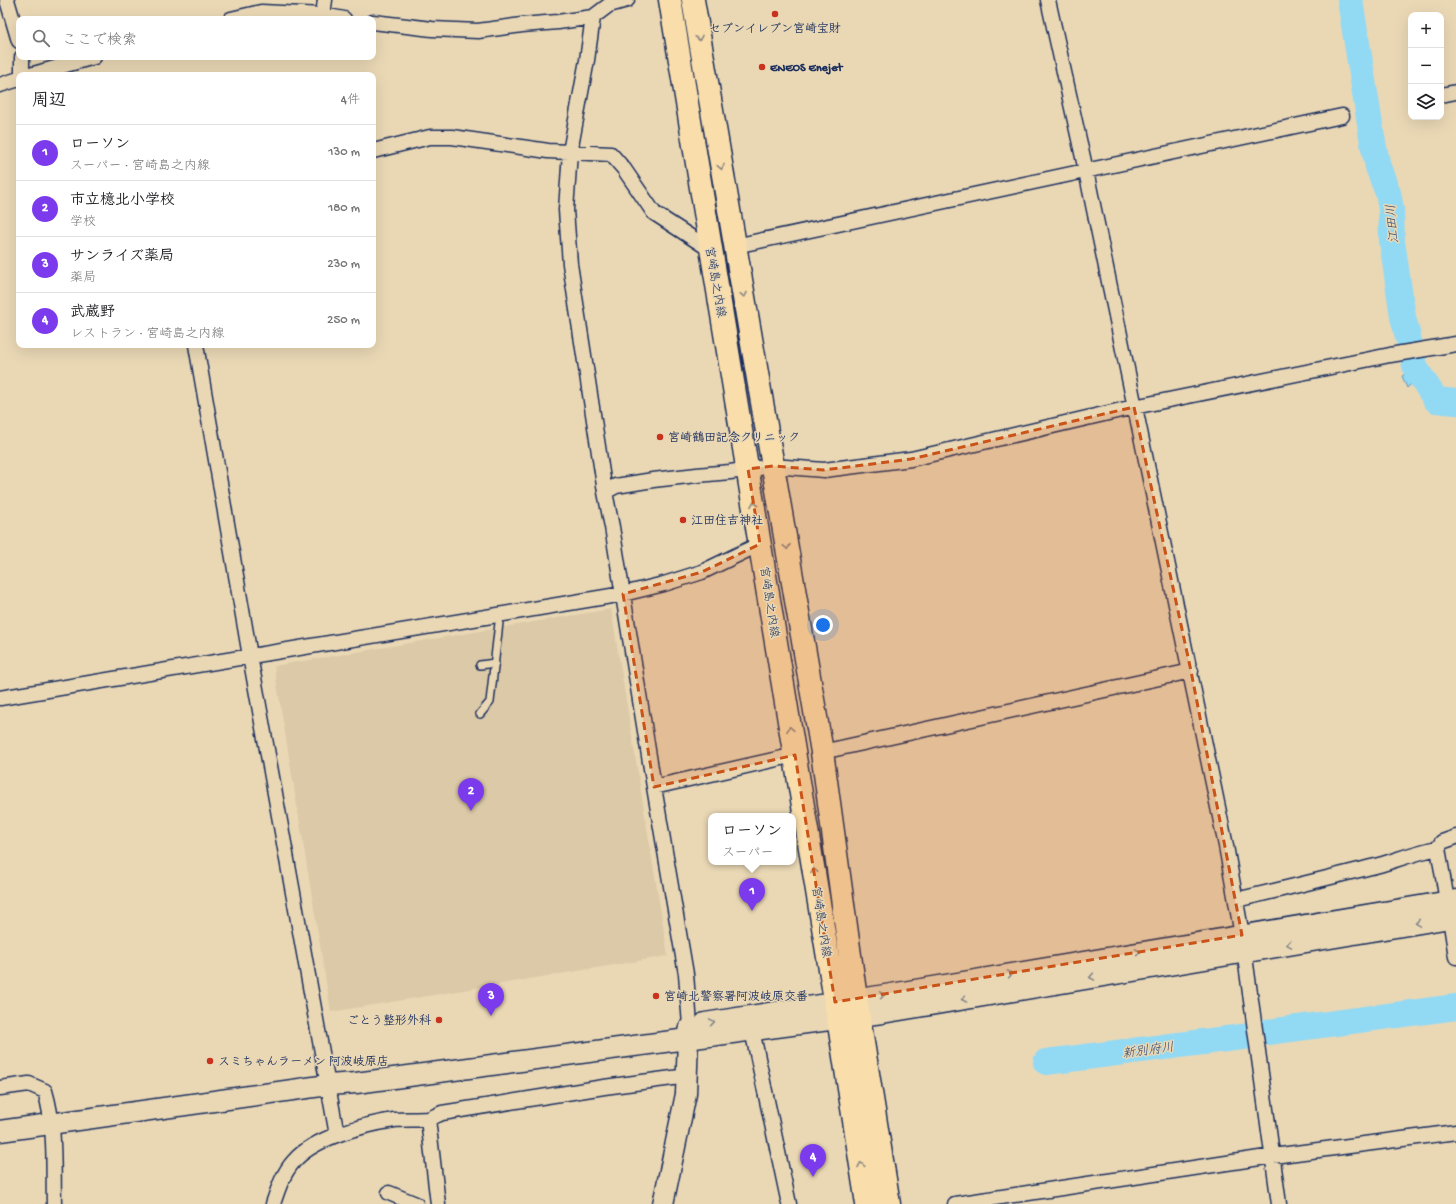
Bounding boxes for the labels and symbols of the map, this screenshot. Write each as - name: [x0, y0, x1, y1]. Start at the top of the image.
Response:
- marker: セブンイレブン宮崎宝財: [770, 9, 780, 19]
- place label: セブンイレブン宮崎宝財: [709, 22, 841, 37]
- one-way arrow: [694, 35, 703, 42]
- marker: ENEOS Enejet: [757, 62, 767, 72]
- place label: ENEOS Enejet: [769, 62, 843, 76]
- one-way arrow: [717, 163, 725, 170]
- water label: 江田川: [1384, 204, 1403, 244]
- street label: 宮崎島之内線: [701, 245, 728, 319]
- one-way arrow: [739, 292, 747, 298]
- place label: 宮崎鶴田記念クリニック: [668, 431, 800, 446]
- marker: 宮崎鶴田記念クリニック: [655, 432, 665, 442]
- one-way arrow: [750, 501, 759, 507]
- place label: 江田住吉神社: [691, 514, 763, 529]
- marker: 江田住吉神社: [678, 515, 688, 525]
- one-way arrow: [782, 544, 791, 550]
- street label: 宮崎島之内線: [755, 565, 782, 639]
- your location: [813, 615, 833, 635]
- one-way arrow: [787, 726, 795, 732]
- pin: 2: [458, 778, 484, 811]
- one-way arrow: [810, 868, 819, 874]
- pin: 1: [739, 878, 765, 911]
- street label: 宮崎島之内線: [807, 885, 834, 959]
- one-way arrow: [1414, 918, 1421, 927]
- one-way arrow: [1286, 939, 1292, 948]
- one-way arrow: [1135, 948, 1141, 957]
- one-way arrow: [1007, 970, 1013, 978]
- one-way arrow: [1089, 973, 1095, 981]
- pin: 3: [478, 983, 504, 1016]
- place label: 宮崎北警察署阿波岐原交番: [664, 990, 808, 1005]
- marker: 宮崎北警察署阿波岐原交番: [651, 991, 661, 1001]
- one-way arrow: [879, 991, 885, 1000]
- one-way arrow: [961, 994, 967, 1003]
- place label: ごとう整形外科: [347, 1014, 431, 1029]
- marker: ごとう整形外科: [434, 1015, 444, 1025]
- one-way arrow: [709, 1018, 715, 1027]
- water label: 新別府川: [1121, 1039, 1175, 1063]
- place label: スミちゃんラーメン 阿波岐原店: [218, 1055, 389, 1070]
- marker: スミちゃんラーメン 阿波岐原店: [205, 1056, 215, 1066]
- pin: 4: [800, 1144, 826, 1177]
- one-way arrow: [857, 1162, 866, 1169]

